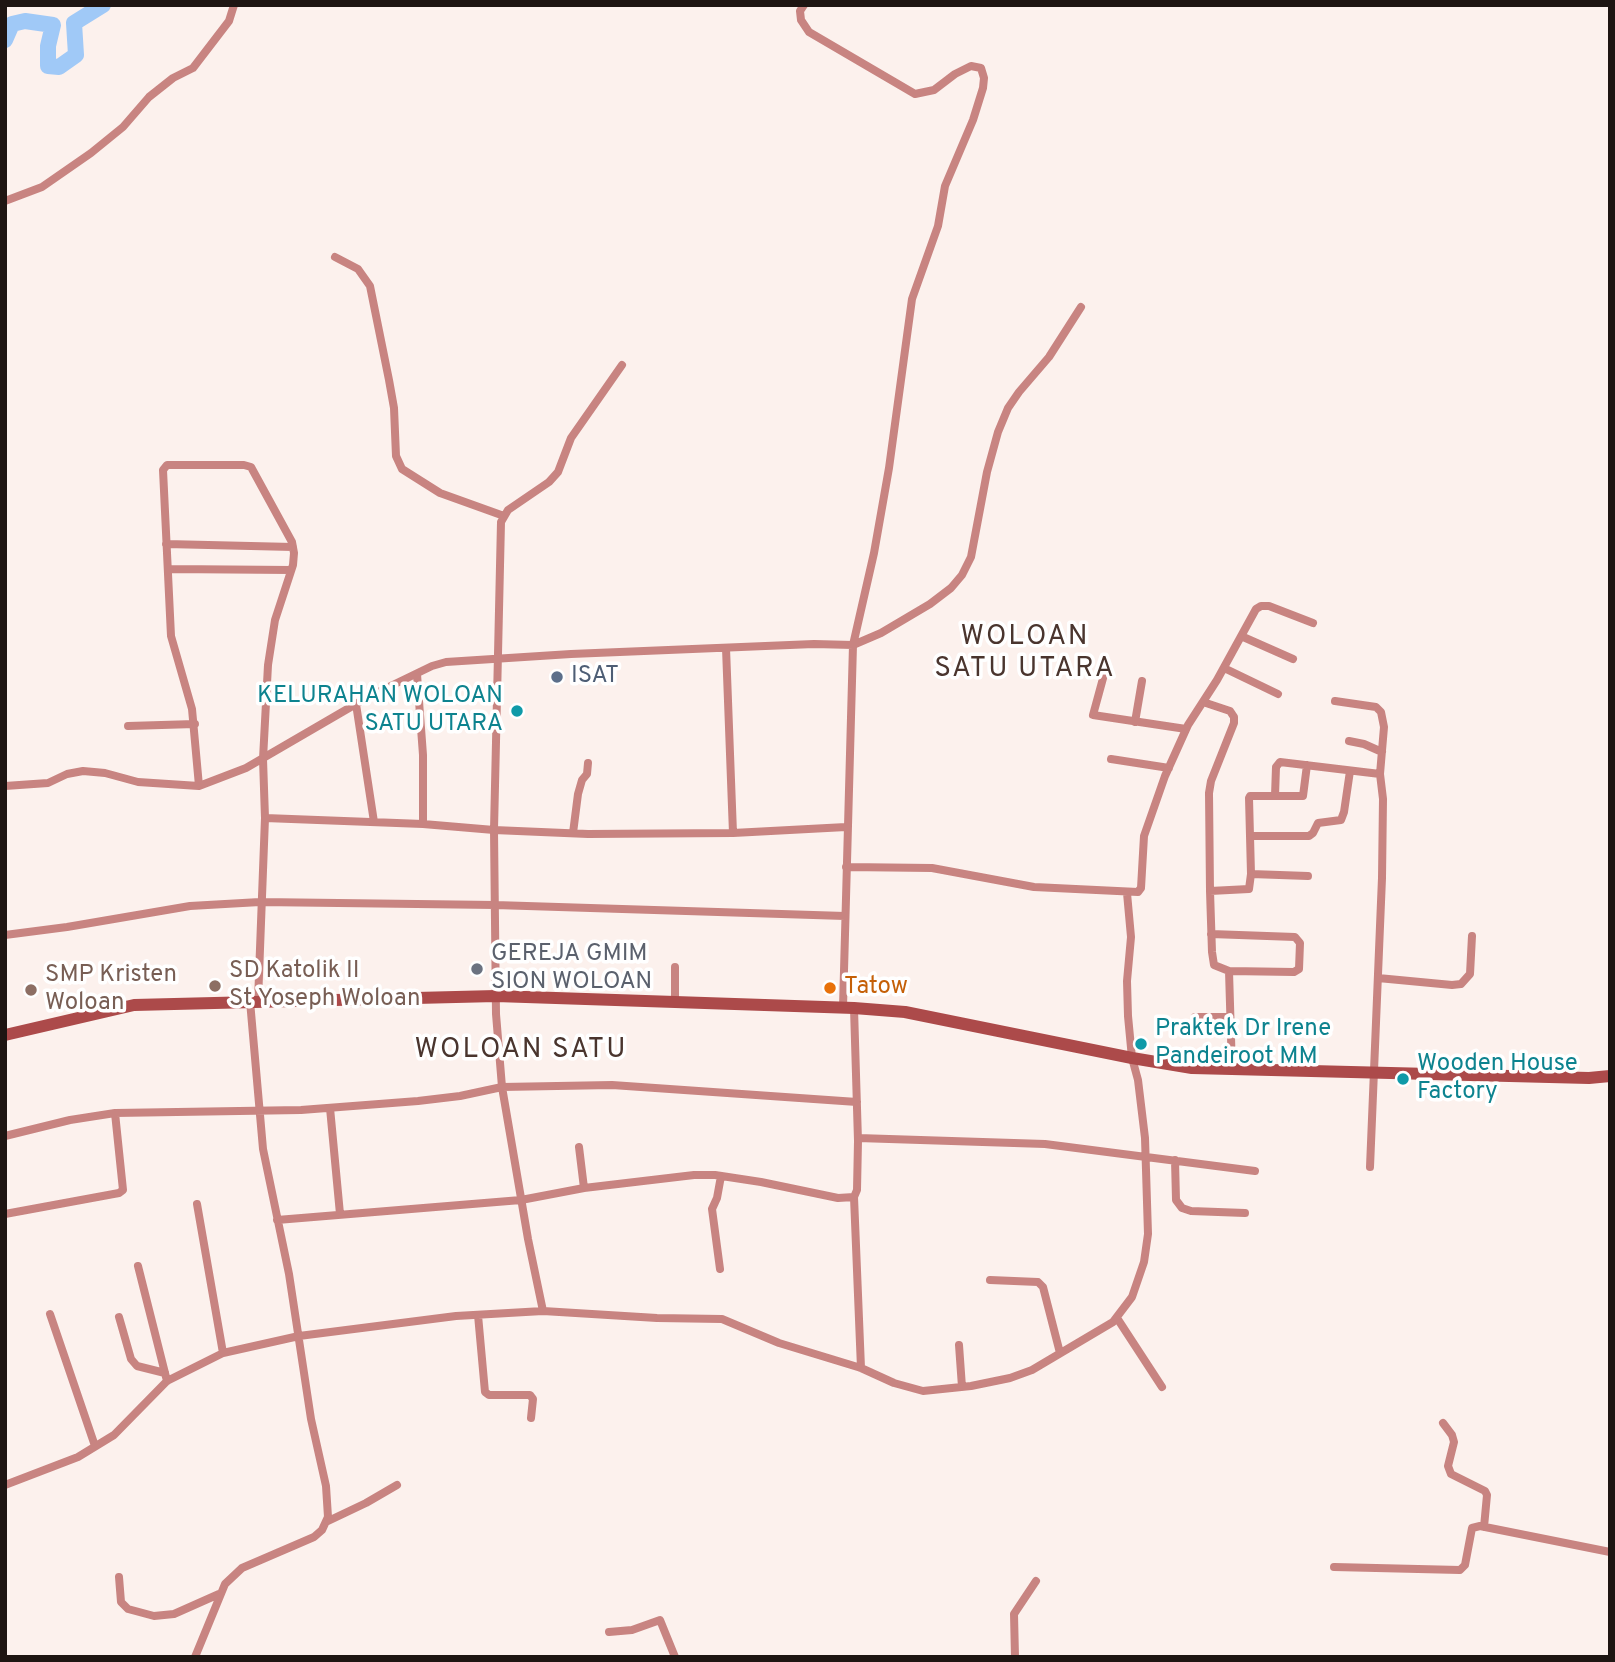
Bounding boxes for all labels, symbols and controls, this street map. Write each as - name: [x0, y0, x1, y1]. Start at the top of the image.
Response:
- district label: WOLOAN SATU UTARA: [935, 621, 1115, 687]
- place label: ISAT: [571, 663, 619, 691]
- marker: ISAT: [549, 669, 565, 685]
- place label: KELURAHAN WOLOAN SATU UTARA: [257, 683, 503, 739]
- marker: KELURAHAN WOLOAN SATU UTARA: [509, 703, 525, 719]
- place label: GEREJA GMIM SION WOLOAN: [491, 941, 652, 997]
- place label: SD Katolik II St Yoseph Woloan: [229, 958, 421, 1014]
- marker: GEREJA GMIM SION WOLOAN: [469, 961, 485, 977]
- place label: SMP Kristen Woloan: [45, 962, 177, 1018]
- place label: Tatow: [844, 974, 908, 1002]
- marker: SD Katolik II St Yoseph Woloan: [207, 978, 223, 994]
- marker: Tatow: [822, 980, 838, 996]
- marker: SMP Kristen Woloan: [23, 982, 39, 998]
- place label: Praktek Dr Irene Pandeiroot MM: [1155, 1016, 1331, 1072]
- district label: WOLOAN SATU: [416, 1034, 626, 1068]
- marker: Praktek Dr Irene Pandeiroot MM: [1133, 1036, 1149, 1052]
- place label: Wooden House Factory: [1417, 1051, 1578, 1107]
- marker: Wooden House Factory: [1395, 1071, 1411, 1087]

